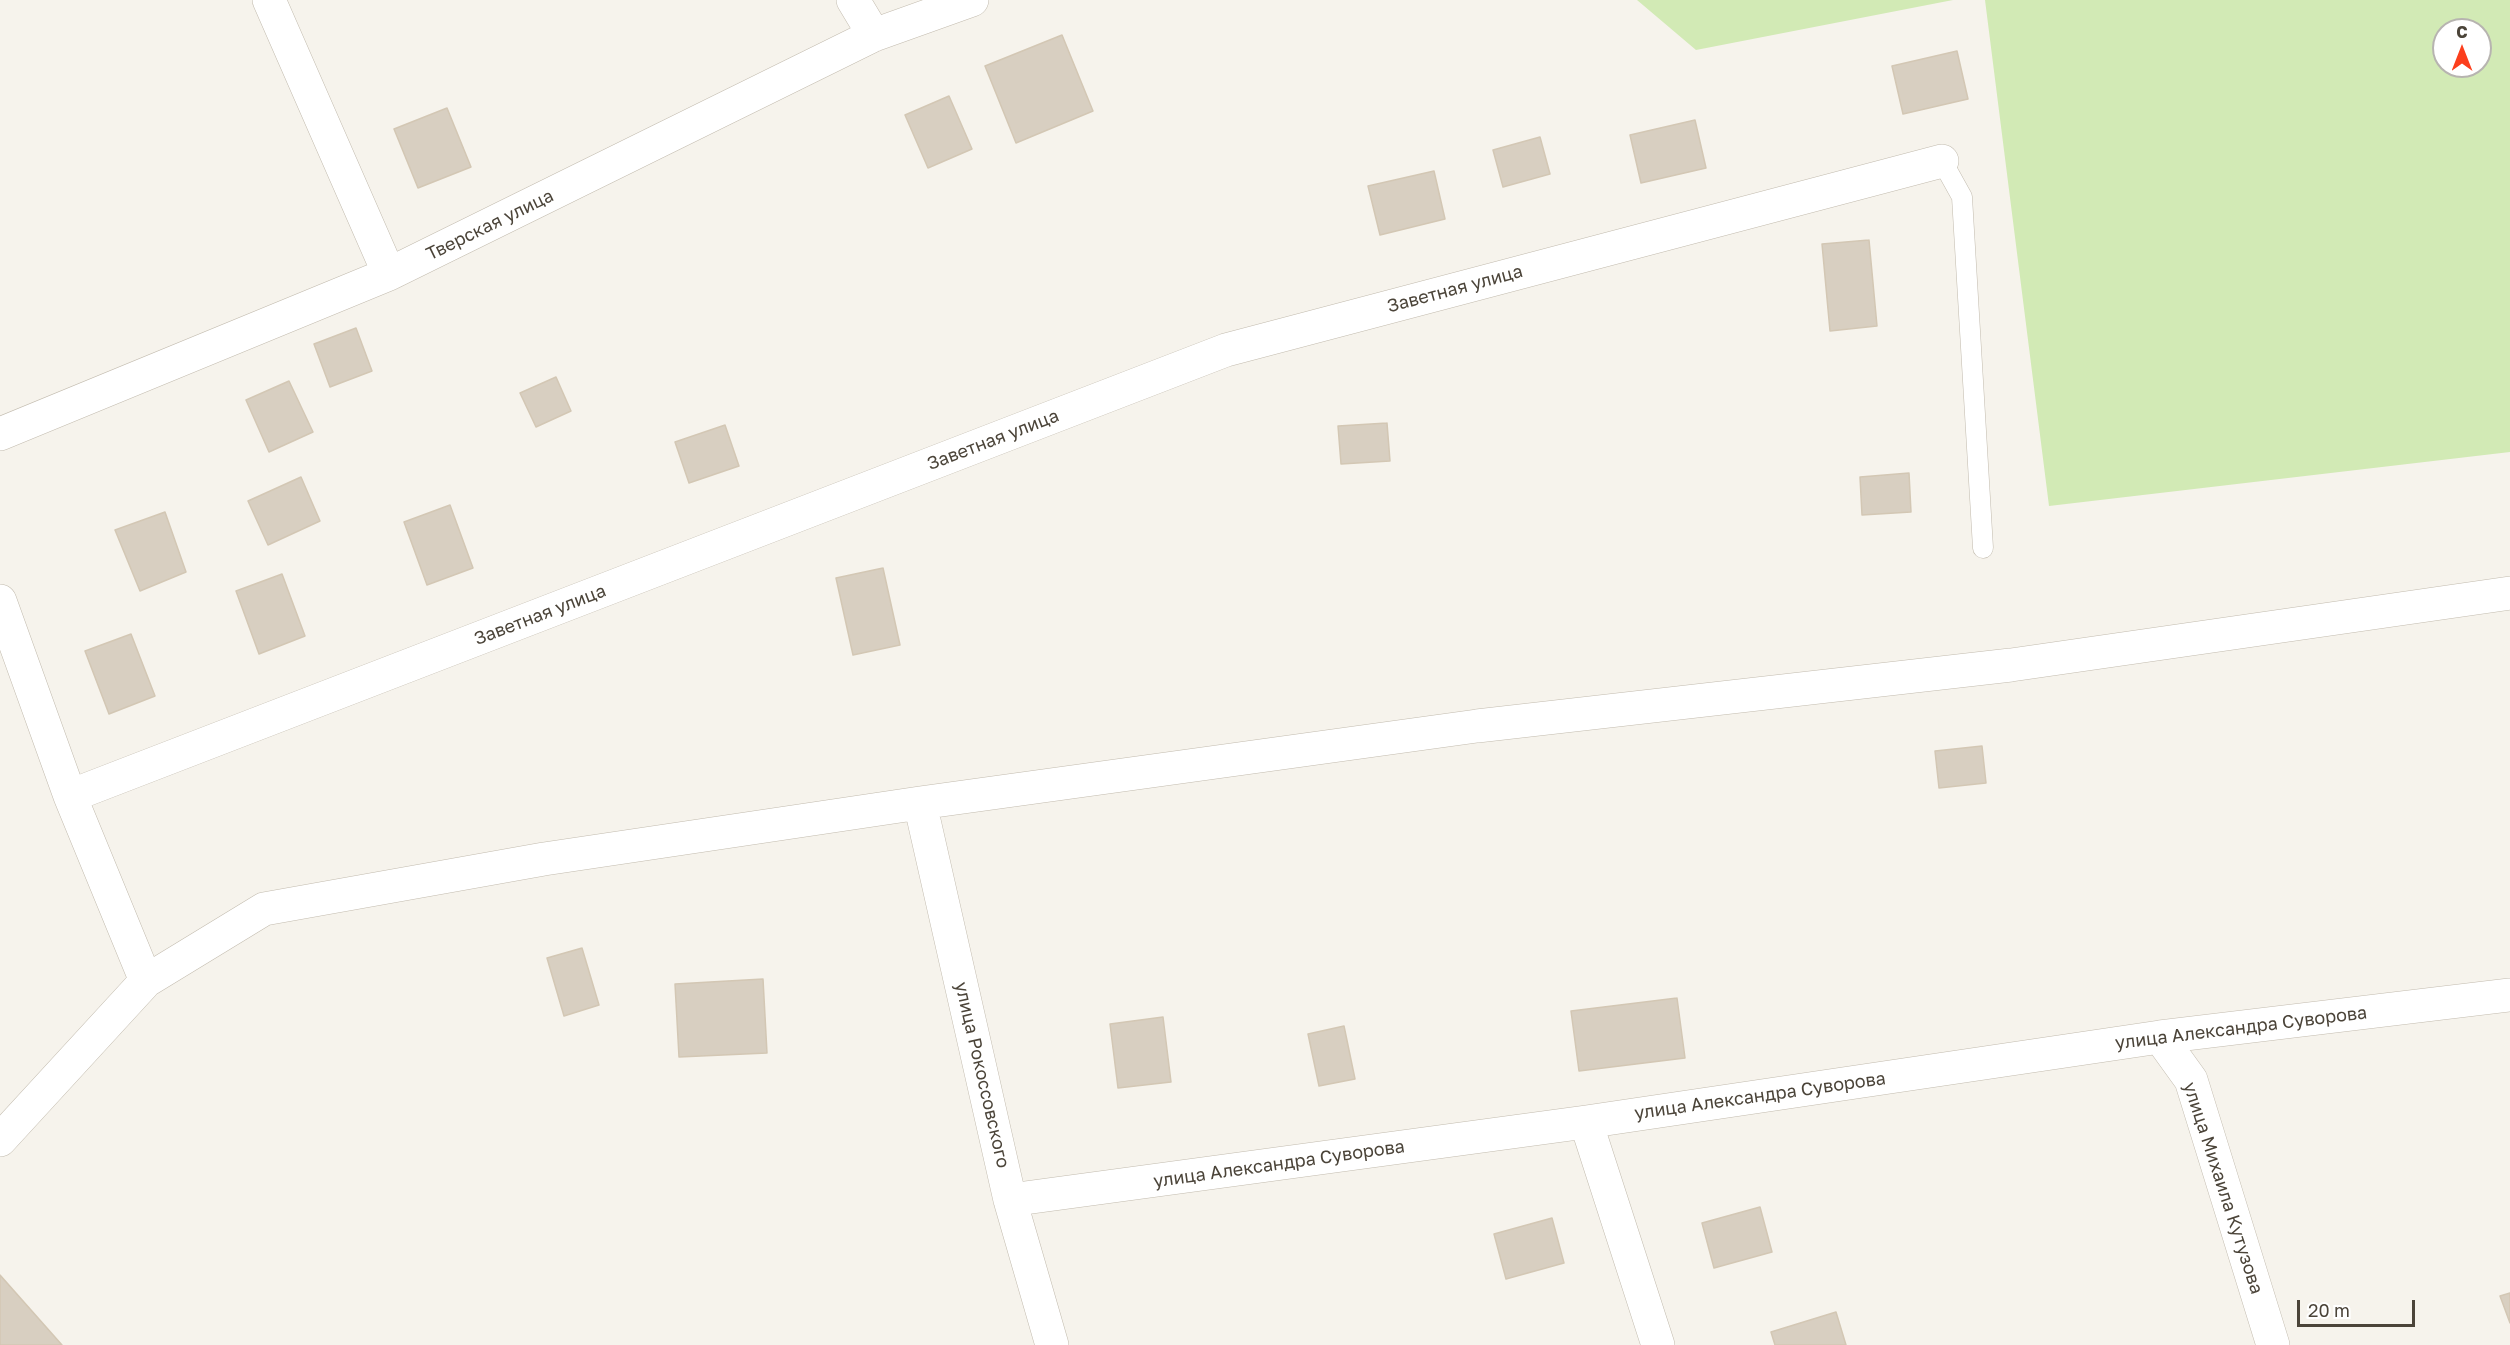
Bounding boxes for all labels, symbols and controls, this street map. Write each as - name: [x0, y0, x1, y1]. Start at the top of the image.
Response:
- north arrow: [2432, 18, 2492, 78]
- text: С: [2456, 22, 2468, 42]
- street label: Тверская улица: [423, 185, 557, 265]
- street label: Заветная улица: [1385, 261, 1525, 317]
- street label: Заветная улица: [924, 405, 1062, 475]
- street label: Заветная улица: [471, 580, 609, 650]
- street label: улица Рокоссовского: [950, 980, 1014, 1170]
- street label: улица Александра Суворова: [2114, 1002, 2368, 1054]
- street label: улица Александра Суворова: [1633, 1068, 1887, 1124]
- street label: улица Михаила Кутузова: [2178, 1079, 2268, 1297]
- street label: улица Александра Суворова: [1152, 1136, 1406, 1192]
- scale bar: [2300, 1288, 2418, 1326]
- text: 20 m: [2308, 1299, 2350, 1321]

